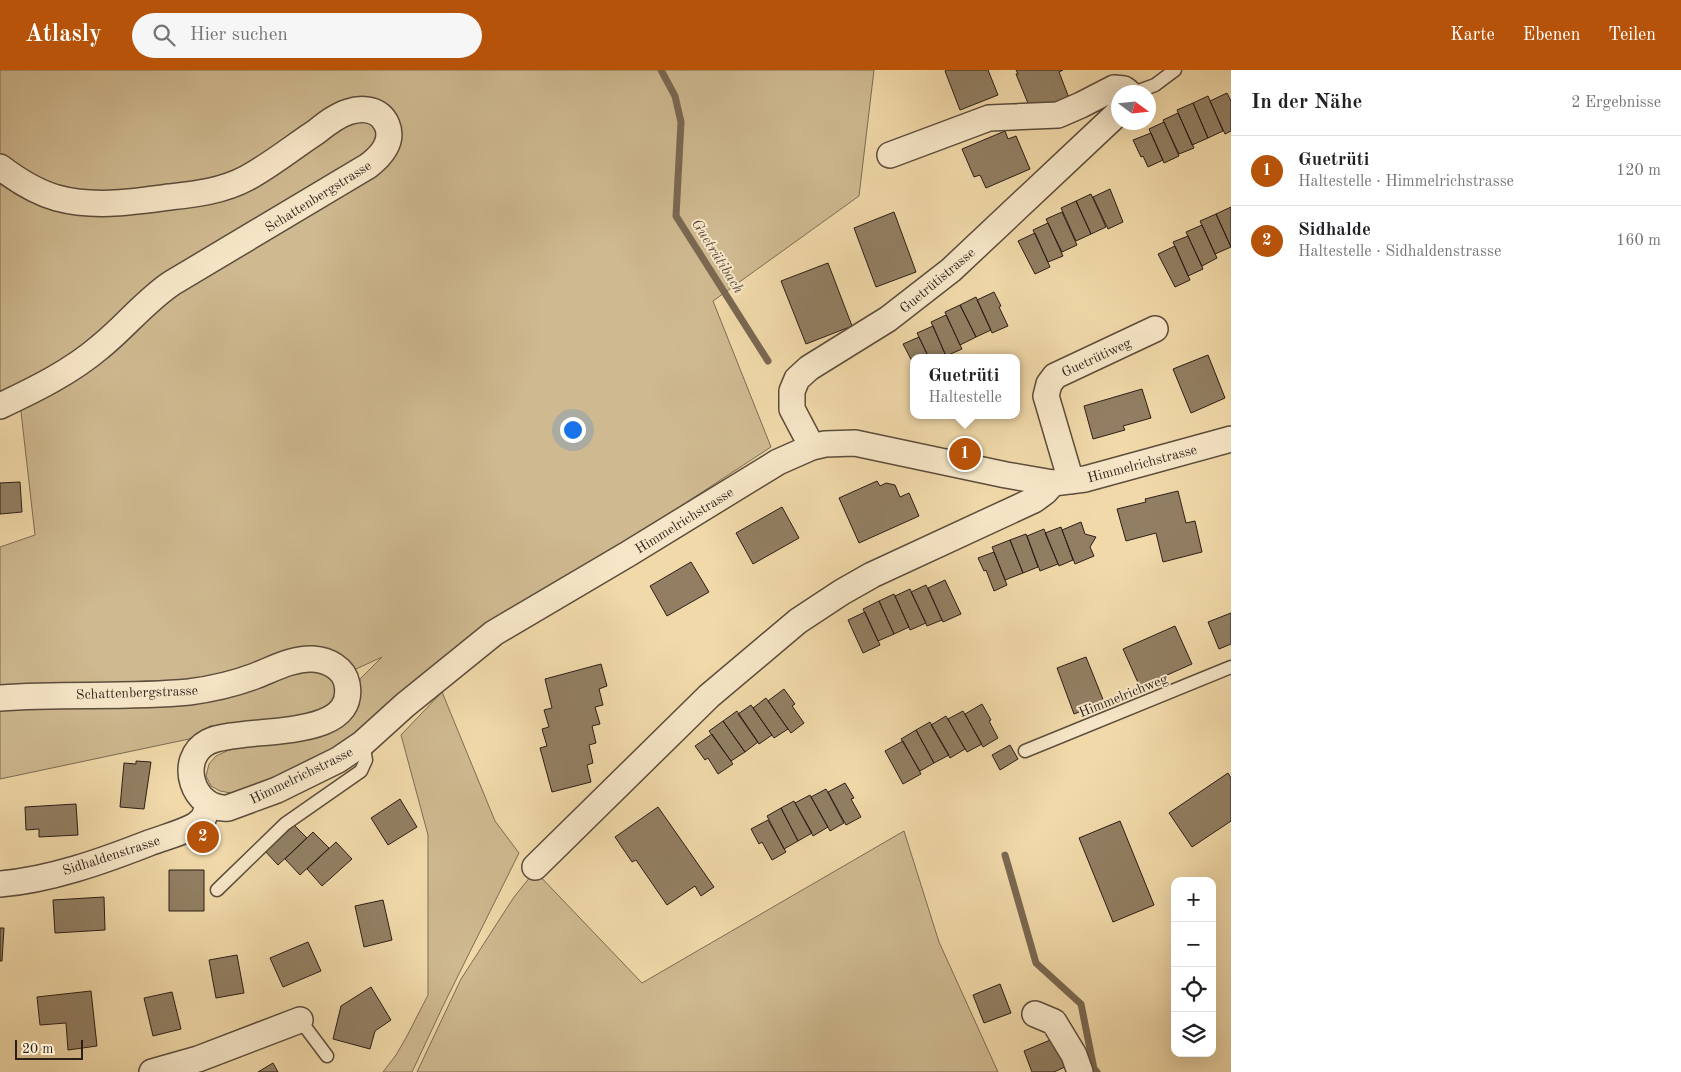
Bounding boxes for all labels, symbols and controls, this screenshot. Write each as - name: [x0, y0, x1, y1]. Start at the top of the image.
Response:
- search box: [132, 13, 482, 58]
- icon: search: [150, 21, 178, 49]
- text: Atlasly: [25, 23, 102, 47]
- text: Hier suchen: [190, 26, 288, 45]
- text: Karte: [1450, 26, 1495, 44]
- text: Ebenen: [1523, 26, 1580, 44]
- text: Teilen: [1608, 26, 1656, 44]
- north arrow: [1111, 85, 1156, 130]
- text: In der Nähe: [1251, 92, 1362, 113]
- text: 2 Ergebnisse: [1571, 95, 1661, 111]
- text: Guetrüti: [1298, 151, 1369, 170]
- street label: Schattenbergstrasse: [263, 159, 374, 235]
- text: 1: [1262, 163, 1272, 179]
- text: 120 m: [1616, 163, 1661, 179]
- text: Haltestelle · Himmelrichstrasse: [1298, 174, 1514, 190]
- water label: Guetrütibach: [688, 217, 746, 297]
- text: Sidhalde: [1298, 221, 1371, 240]
- text: 2: [1262, 233, 1272, 249]
- text: 160 m: [1616, 233, 1661, 249]
- text: Haltestelle · Sidhaldenstrasse: [1298, 244, 1501, 260]
- street label: Guetrütistrasse: [898, 246, 978, 316]
- street label: Guetrütiweg: [1059, 336, 1134, 380]
- popup: [910, 354, 1020, 419]
- text: Guetrüti: [928, 367, 999, 386]
- text: Haltestelle: [928, 390, 1002, 406]
- your location: [560, 417, 586, 443]
- pin: 1: [949, 435, 981, 473]
- street label: Himmelrichstrasse: [1086, 443, 1199, 485]
- street label: Himmelrichstrasse: [633, 485, 736, 557]
- street label: Himmelrichweg: [1077, 672, 1170, 720]
- street label: Schattenbergstrasse: [76, 684, 198, 702]
- street label: Himmelrichstrasse: [248, 745, 355, 807]
- pin: 2: [187, 818, 219, 856]
- street label: Sidhaldenstrasse: [61, 834, 162, 878]
- map controls: [1171, 877, 1216, 1057]
- button: +: [1171, 877, 1216, 922]
- button: −: [1171, 922, 1216, 967]
- button: locate: [1171, 967, 1216, 1012]
- button: layers: [1171, 1012, 1216, 1057]
- scale bar: [15, 1037, 82, 1060]
- text: 20 m: [22, 1042, 53, 1056]

